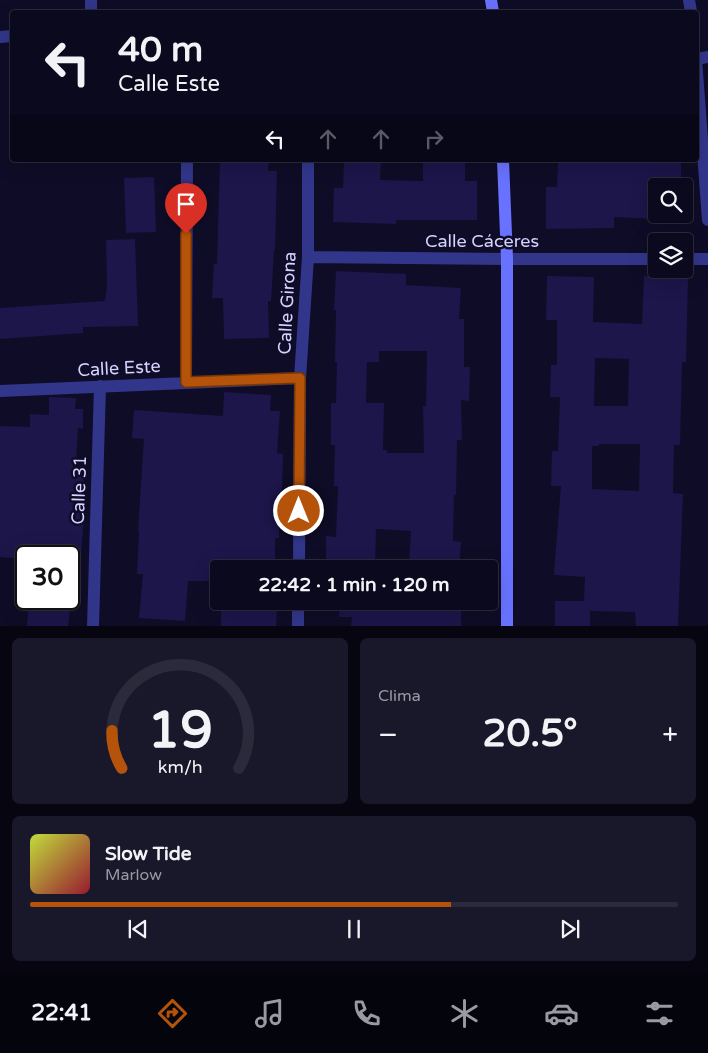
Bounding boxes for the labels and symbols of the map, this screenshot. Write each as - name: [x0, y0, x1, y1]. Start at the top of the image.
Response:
- pin: [165, 183, 207, 234]
- street label: Calle Cáceres: [425, 230, 539, 252]
- street label: Calle Girona: [273, 251, 301, 355]
- street label: Calle Este: [77, 355, 161, 381]
- street label: Calle 31: [67, 455, 91, 525]
- position arrow: [272, 484, 324, 536]
- speed limit sign: 30: [15, 545, 80, 610]

